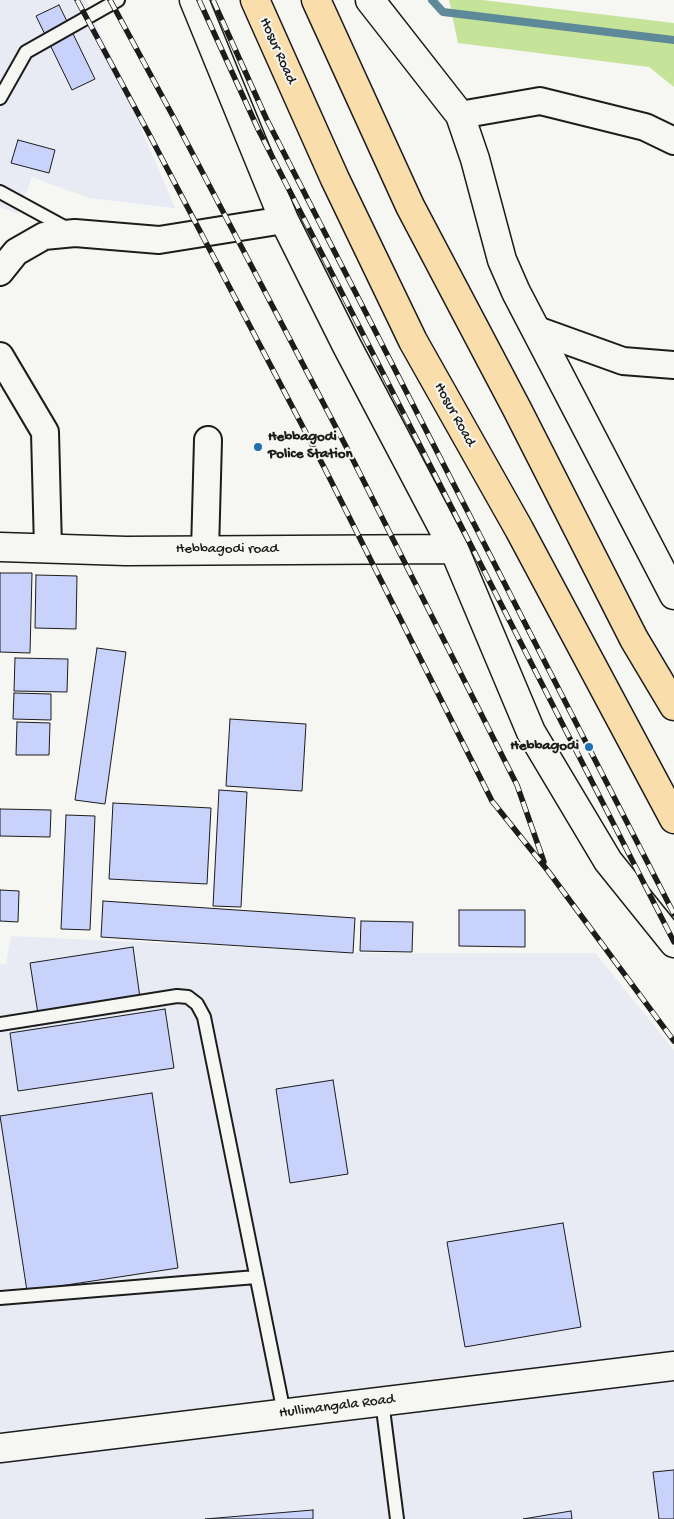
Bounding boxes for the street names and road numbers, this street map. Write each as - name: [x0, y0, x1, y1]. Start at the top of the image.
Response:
- street label: Hosur Road: [254, 15, 300, 87]
- street label: Hosur Road: [429, 380, 479, 450]
- street label: Hebbagodi road: [176, 541, 278, 559]
- street label: Hullimangala Road: [278, 1391, 396, 1423]

